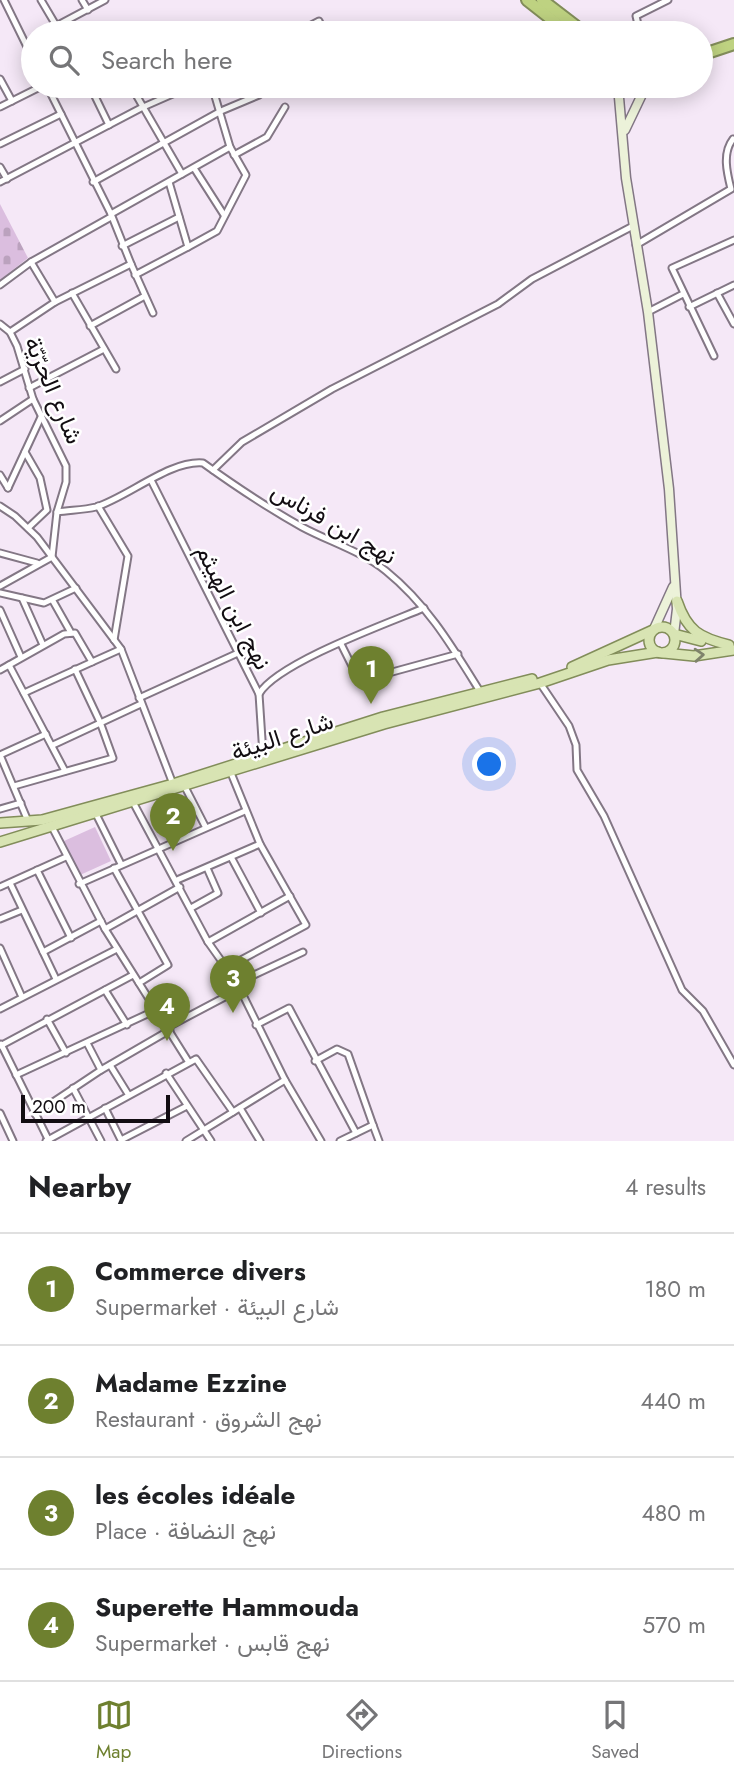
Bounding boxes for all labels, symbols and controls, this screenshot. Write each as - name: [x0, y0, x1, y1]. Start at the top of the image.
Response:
- search box: [21, 21, 713, 98]
- icon: search: [45, 41, 83, 79]
- text: Search here: [101, 41, 233, 79]
- street label: شارع الحرّيّة: [16, 331, 92, 449]
- street label: نهج ابن فرناس: [265, 473, 403, 573]
- street label: نهج ابن الهيثم: [187, 538, 281, 676]
- pin: 1: [348, 646, 394, 704]
- one-way arrow: [694, 647, 705, 662]
- street label: شارع البيئة: [226, 703, 338, 769]
- your location: [472, 747, 506, 781]
- pin: 2: [150, 793, 196, 851]
- pin: 3: [210, 955, 256, 1013]
- pin: 4: [144, 983, 190, 1041]
- scale bar: [21, 1092, 170, 1124]
- text: 200 m: [32, 1093, 86, 1120]
- text: Nearby: [28, 1165, 131, 1208]
- text: 4 results: [625, 1170, 706, 1204]
- text: Commerce divers: [95, 1252, 306, 1290]
- text: 1: [45, 1272, 57, 1306]
- text: 180 m: [644, 1272, 706, 1306]
- text: Supermarket · شارع البيئة: [95, 1290, 339, 1324]
- text: Madame Ezzine: [95, 1364, 287, 1402]
- text: 2: [43, 1384, 59, 1418]
- text: 440 m: [641, 1384, 706, 1418]
- text: Restaurant · نهج الشروق: [95, 1402, 322, 1436]
- text: les écoles idéale: [95, 1476, 295, 1514]
- text: 3: [44, 1496, 58, 1530]
- text: 480 m: [641, 1496, 706, 1530]
- text: Place · نهج النضافة: [95, 1514, 276, 1548]
- text: Superette Hammouda: [95, 1588, 359, 1626]
- text: 4: [43, 1608, 59, 1642]
- text: 570 m: [642, 1608, 706, 1642]
- text: Supermarket · نهج قابس: [95, 1626, 330, 1660]
- tab: Map: [95, 1696, 133, 1765]
- tab: Directions: [322, 1696, 402, 1765]
- tab: Saved: [591, 1696, 639, 1765]

